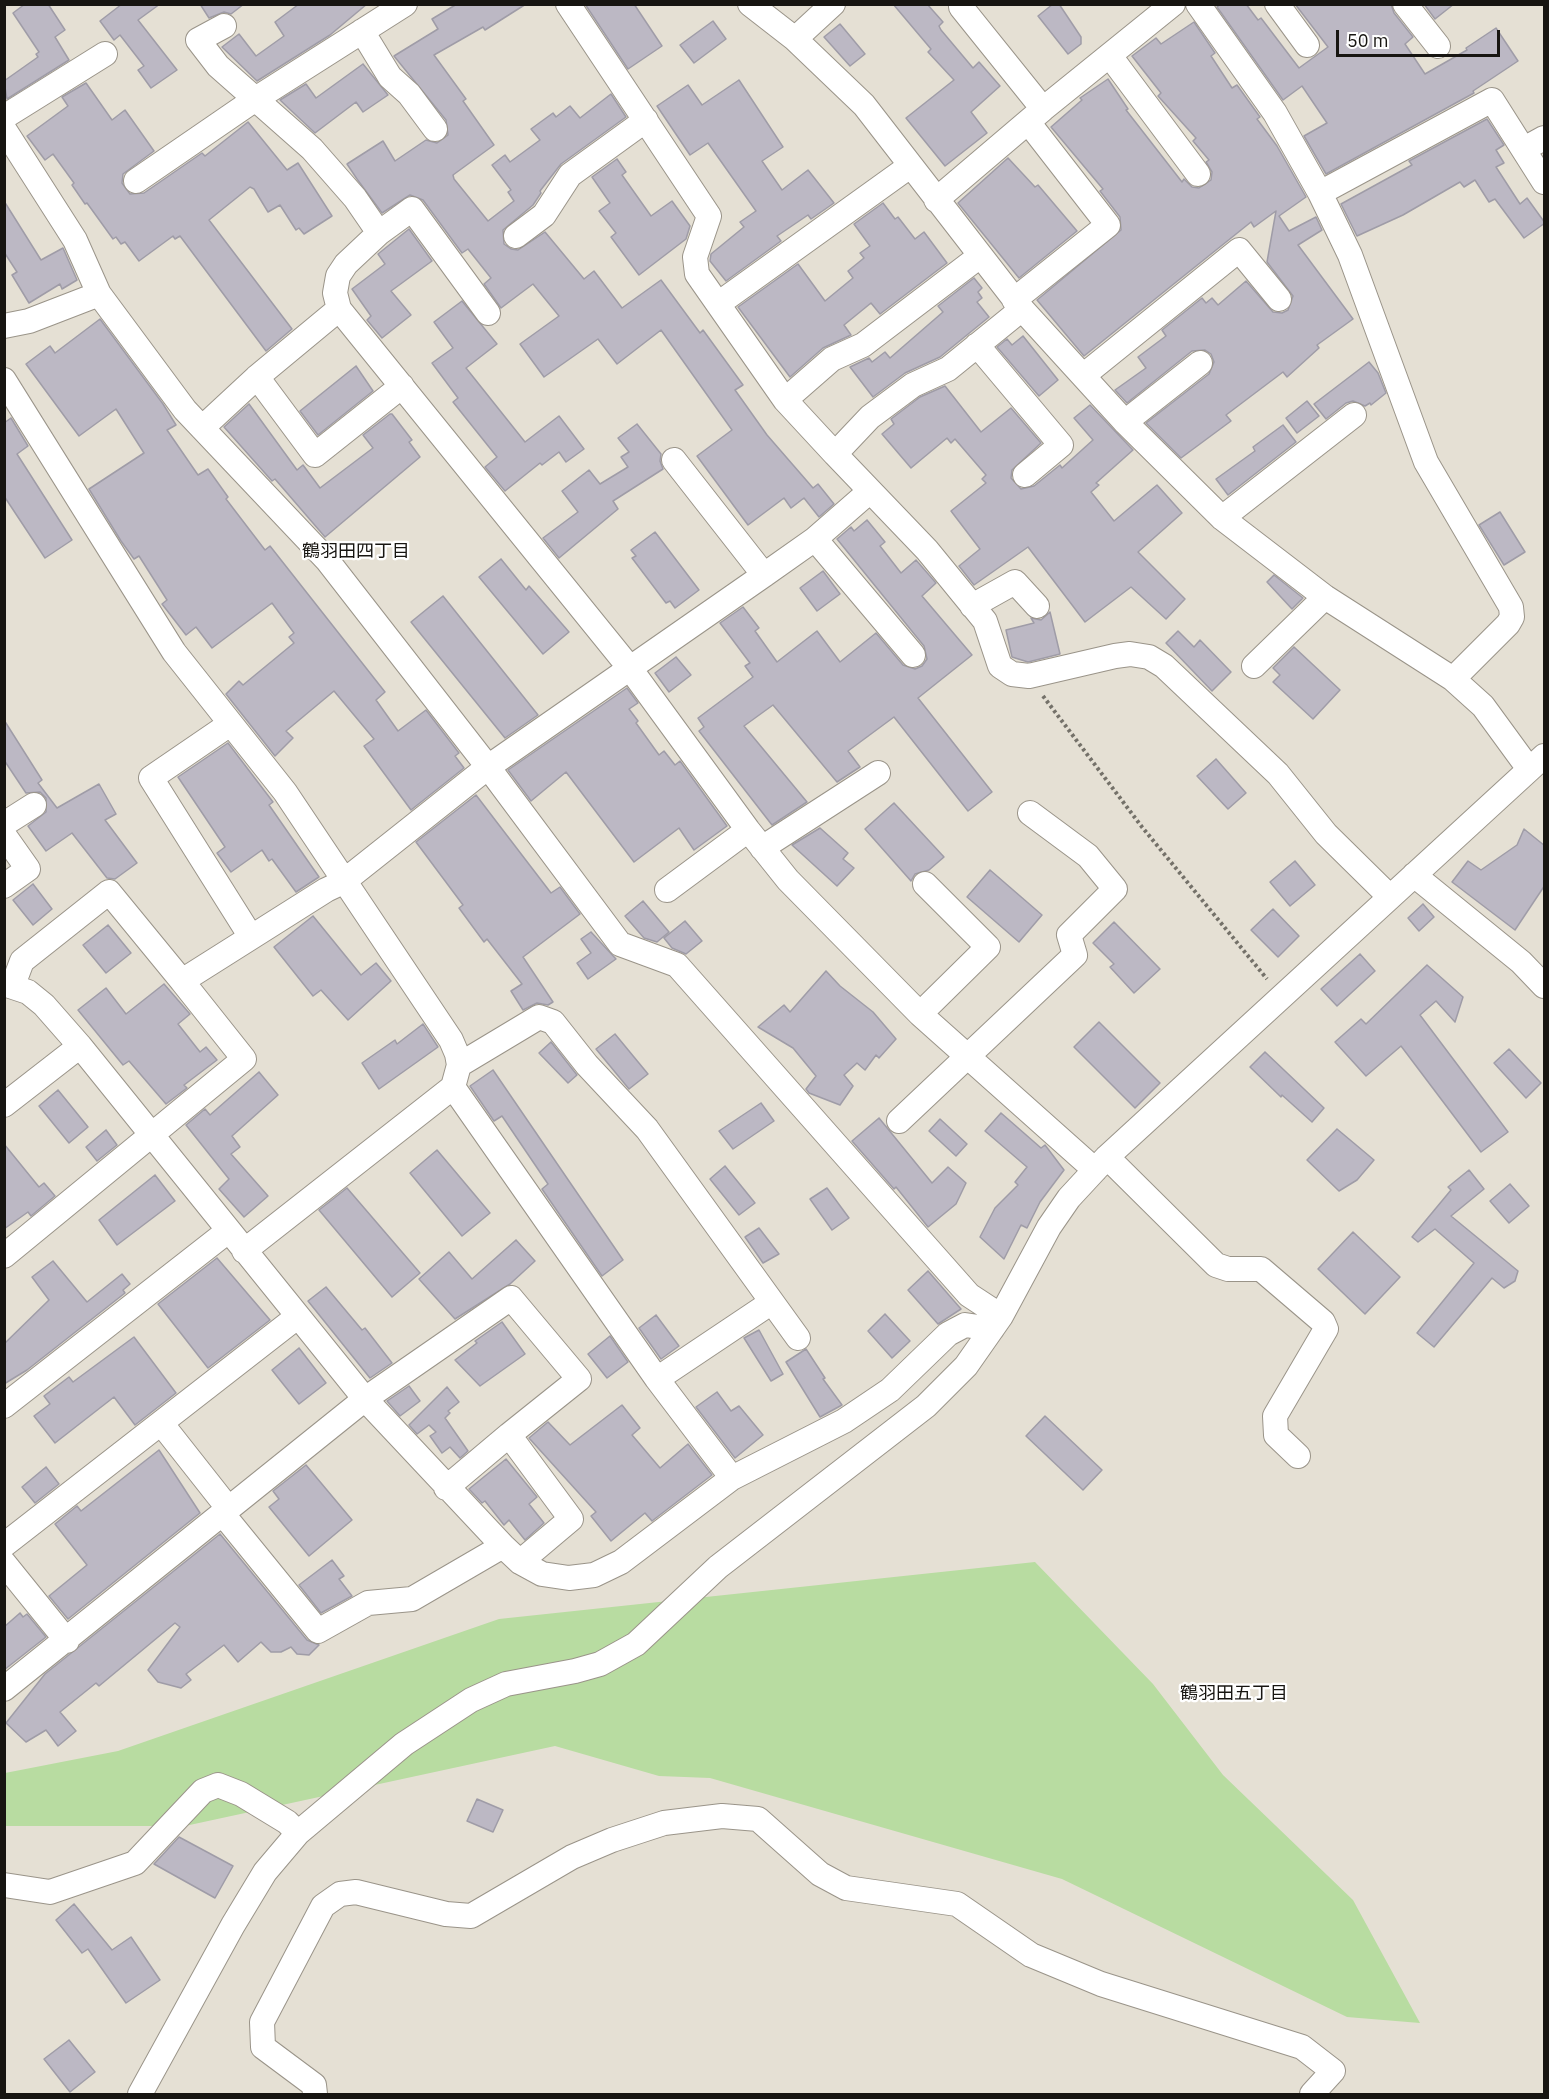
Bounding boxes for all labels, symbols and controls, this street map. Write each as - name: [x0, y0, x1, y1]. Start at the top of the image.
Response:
- scale bar: [1339, 18, 1502, 56]
- text: 50 m: [1347, 29, 1389, 52]
- district label: 鶴羽田四丁目: [302, 541, 410, 563]
- district label: 鶴羽田五丁目: [1180, 1683, 1288, 1705]

